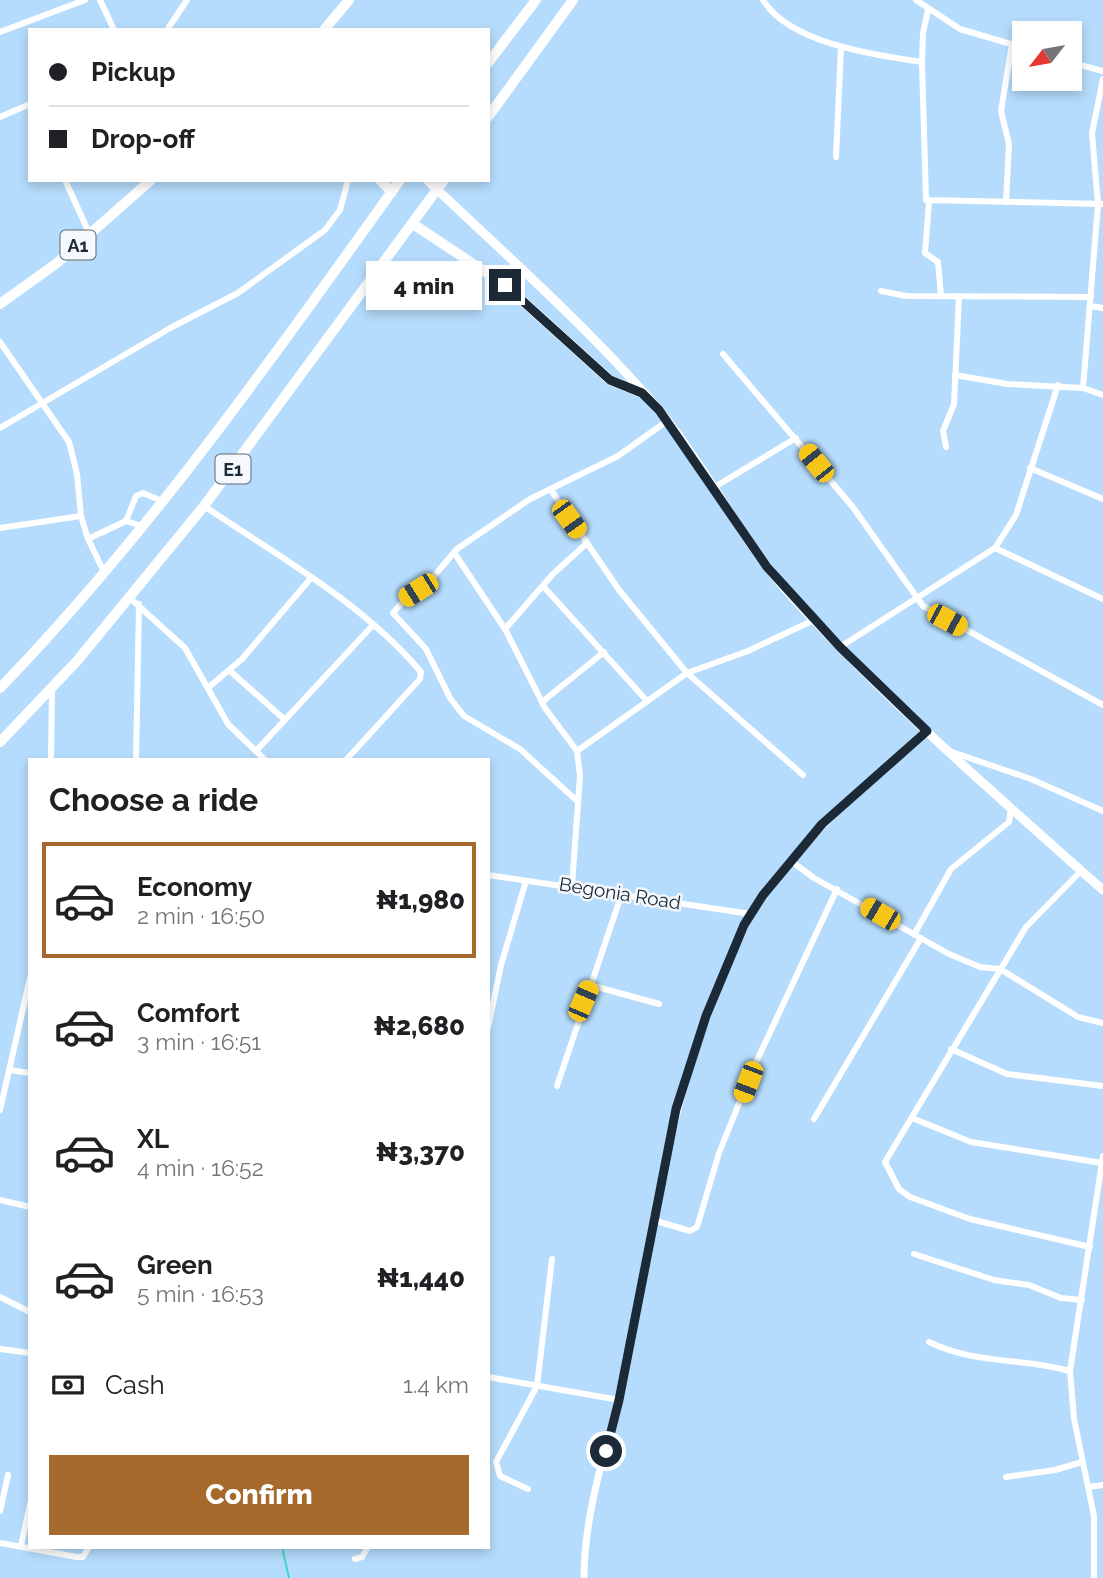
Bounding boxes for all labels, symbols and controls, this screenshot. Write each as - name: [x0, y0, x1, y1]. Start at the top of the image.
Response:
- north arrow: [1012, 21, 1082, 91]
- map controls: [1012, 21, 1082, 91]
- text: Pickup: [91, 57, 176, 87]
- text: Drop-off: [91, 124, 195, 154]
- road number: A1: [60, 230, 96, 260]
- callout: 4 min: [365, 260, 480, 310]
- route end: [489, 269, 521, 301]
- text: 4 min: [394, 272, 454, 299]
- car: [795, 440, 838, 486]
- road number: E1: [216, 454, 250, 484]
- car: [549, 496, 590, 542]
- car: [395, 570, 442, 610]
- car: [924, 601, 971, 639]
- text: Choose a ride: [49, 781, 258, 818]
- icon: car: [53, 869, 116, 932]
- text: Economy: [137, 872, 252, 902]
- street label: Begonia Road: [558, 873, 682, 913]
- text: ₦1,980: [376, 885, 465, 915]
- car: [857, 894, 904, 934]
- text: 2 min · 16:50: [137, 902, 265, 929]
- car: [566, 978, 601, 1024]
- icon: car: [53, 995, 116, 1058]
- text: Comfort: [137, 998, 240, 1028]
- text: ₦2,680: [374, 1011, 465, 1041]
- text: 3 min · 16:51: [137, 1028, 261, 1055]
- car: [731, 1059, 766, 1105]
- icon: car: [53, 1121, 116, 1184]
- text: XL: [137, 1124, 169, 1154]
- text: ₦3,370: [376, 1137, 465, 1167]
- text: 4 min · 16:52: [137, 1154, 264, 1181]
- icon: car: [53, 1247, 116, 1310]
- text: Green: [137, 1250, 213, 1280]
- text: ₦1,440: [377, 1263, 465, 1293]
- text: 5 min · 16:53: [137, 1280, 264, 1307]
- icon: cash: [49, 1366, 87, 1404]
- text: Cash: [105, 1370, 165, 1400]
- text: 1.4 km: [403, 1371, 469, 1398]
- route start: [590, 1435, 622, 1467]
- button: Confirm: [49, 1455, 469, 1535]

